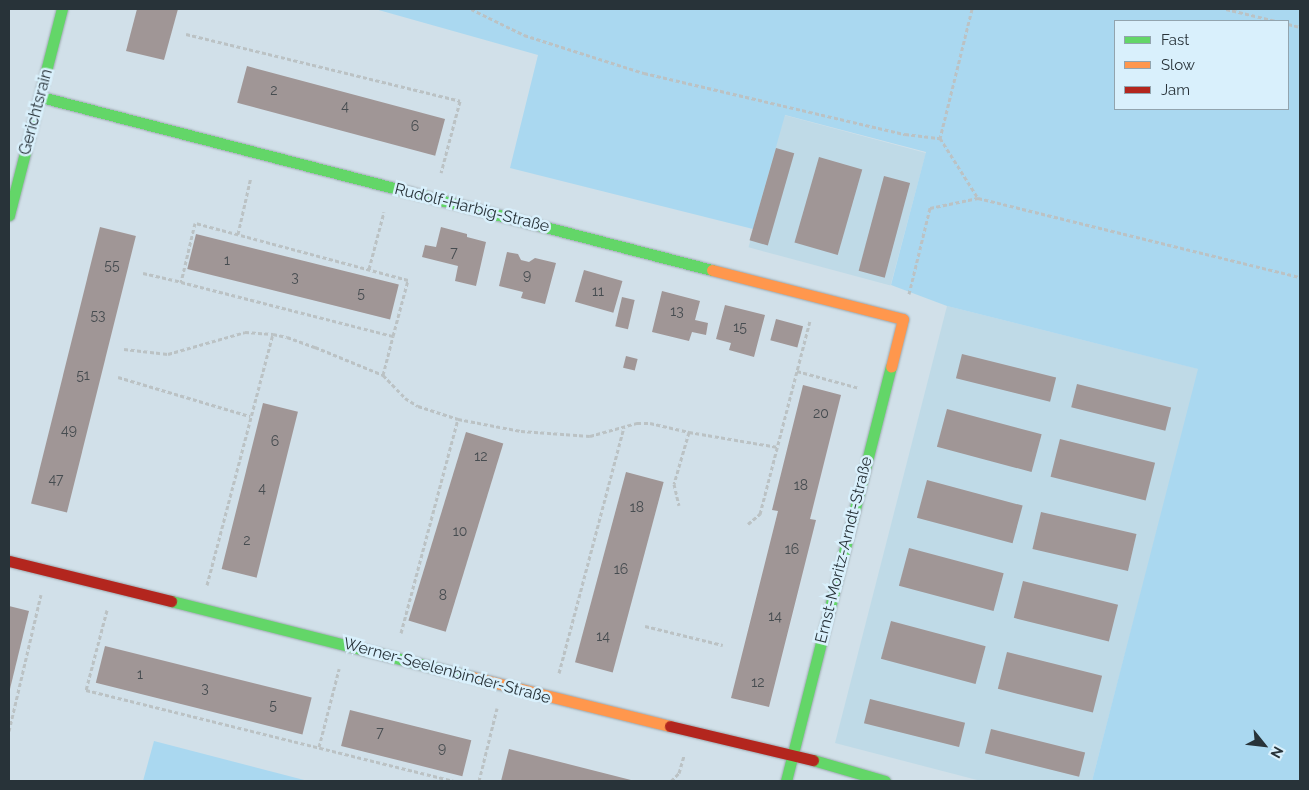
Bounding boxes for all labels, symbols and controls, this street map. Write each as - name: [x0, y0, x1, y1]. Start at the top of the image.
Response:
- legend: [1114, 20, 1289, 110]
- text: Fast: [1161, 31, 1189, 49]
- text: Slow: [1161, 56, 1195, 74]
- street label: Gerichtsrain: [15, 67, 57, 157]
- text: Jam: [1161, 81, 1190, 99]
- house number: 2: [270, 82, 278, 98]
- house number: 4: [341, 98, 349, 114]
- house number: 6: [411, 118, 419, 134]
- street label: Rudolf-Harbig-Straße: [393, 179, 551, 237]
- house number: 7: [450, 244, 458, 260]
- house number: 1: [224, 252, 230, 268]
- house number: 55: [104, 257, 120, 273]
- house number: 9: [523, 267, 531, 283]
- house number: 3: [291, 269, 299, 285]
- house number: 11: [592, 283, 604, 299]
- house number: 5: [357, 285, 365, 301]
- house number: 13: [670, 303, 684, 319]
- house number: 53: [90, 307, 106, 323]
- house number: 15: [733, 319, 747, 335]
- house number: 51: [76, 367, 90, 383]
- house number: 20: [813, 405, 829, 421]
- house number: 49: [61, 422, 77, 438]
- house number: 6: [271, 433, 279, 449]
- house number: 12: [474, 448, 488, 464]
- street label: Ernst-Moritz-Arndt-Straße: [811, 455, 877, 645]
- house number: 47: [48, 471, 64, 487]
- house number: 18: [794, 477, 808, 493]
- house number: 4: [258, 480, 266, 496]
- house number: 18: [630, 499, 644, 515]
- house number: 10: [453, 523, 467, 539]
- house number: 2: [243, 532, 251, 548]
- house number: 16: [785, 541, 799, 557]
- house number: 16: [614, 561, 628, 577]
- house number: 8: [439, 587, 447, 603]
- house number: 14: [768, 608, 782, 624]
- house number: 14: [596, 628, 610, 644]
- street label: Werner-Seelenbinder-Straße: [341, 634, 553, 708]
- house number: 1: [137, 666, 143, 682]
- house number: 12: [751, 674, 765, 690]
- house number: 3: [201, 680, 209, 696]
- house number: 5: [269, 697, 277, 713]
- north arrow: [1239, 720, 1289, 770]
- house number: 7: [376, 724, 384, 740]
- house number: 9: [438, 740, 446, 756]
- text: N: [1268, 744, 1287, 761]

